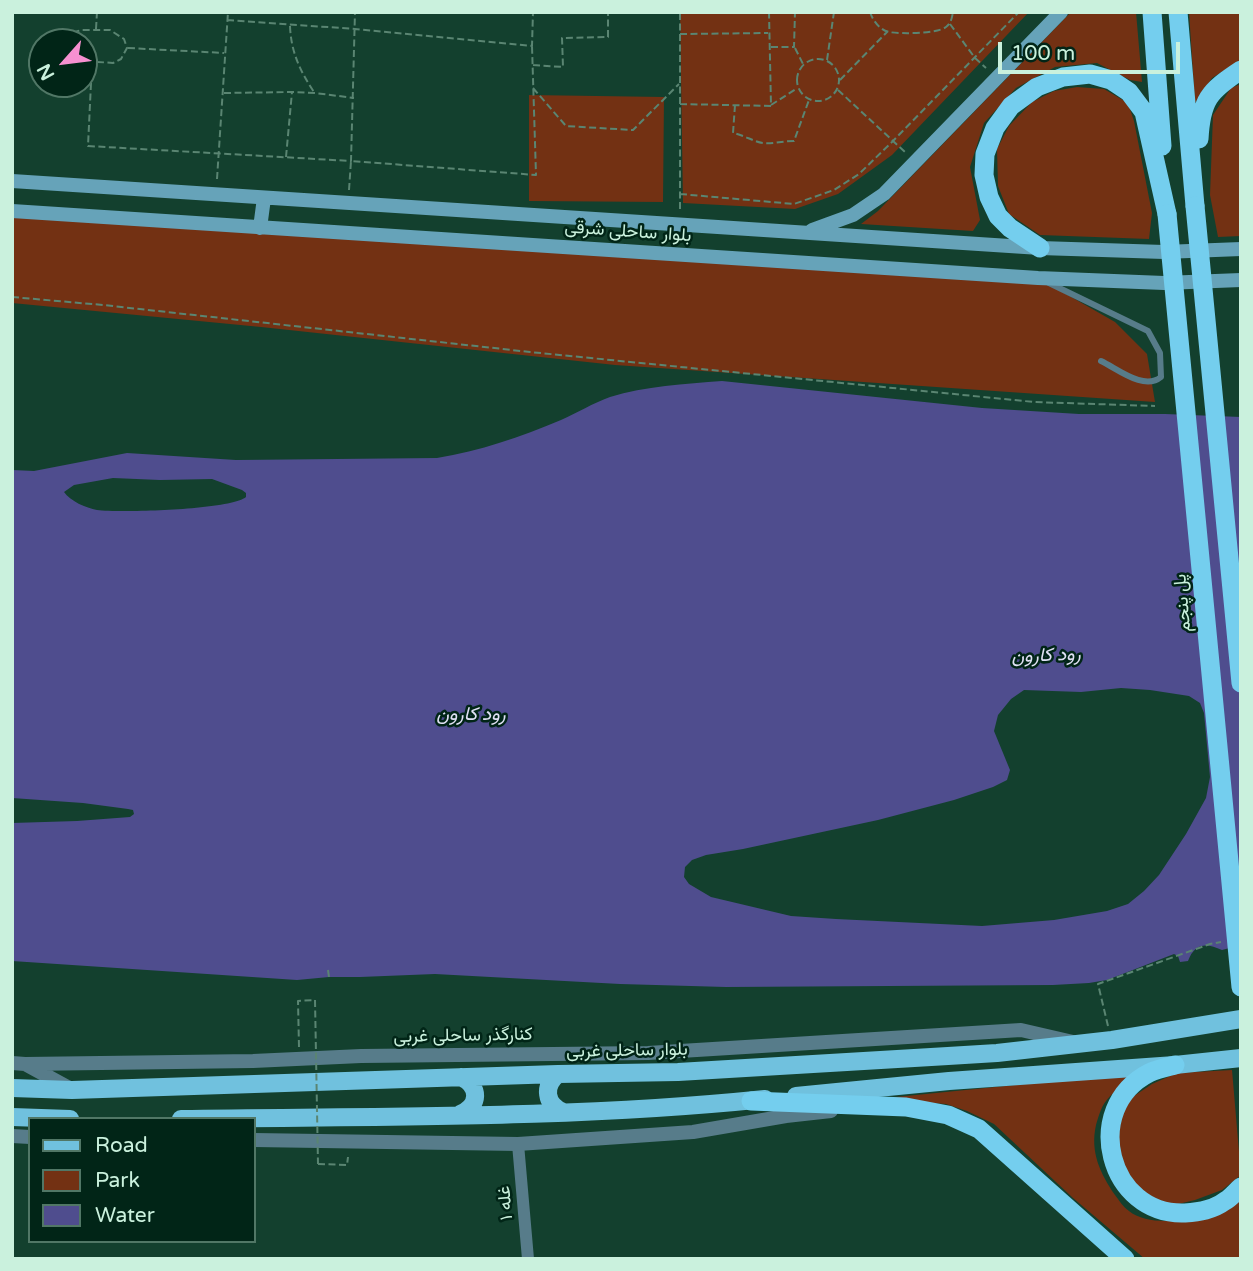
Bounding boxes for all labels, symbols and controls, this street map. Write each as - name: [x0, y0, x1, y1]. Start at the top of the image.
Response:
- north arrow: [28, 28, 98, 98]
- scale bar: [1001, 28, 1183, 72]
- text: 100 m: [1011, 41, 1075, 66]
- text: N: [33, 60, 60, 84]
- street label: بلوار ساحلی شرقی: [564, 217, 692, 247]
- street label: پل پنجم: [1170, 573, 1196, 633]
- water label: رود کارون: [1011, 643, 1081, 669]
- water label: رود کارون: [436, 704, 506, 726]
- street label: کنارگذر ساحلی غربی: [393, 1024, 533, 1048]
- street label: بلوار ساحلی غربی: [566, 1039, 688, 1063]
- legend: [28, 1117, 256, 1243]
- text: Road: [95, 1133, 148, 1158]
- text: Park: [95, 1168, 140, 1193]
- street label: غله ۱: [494, 1185, 518, 1221]
- text: Water: [95, 1203, 155, 1228]

